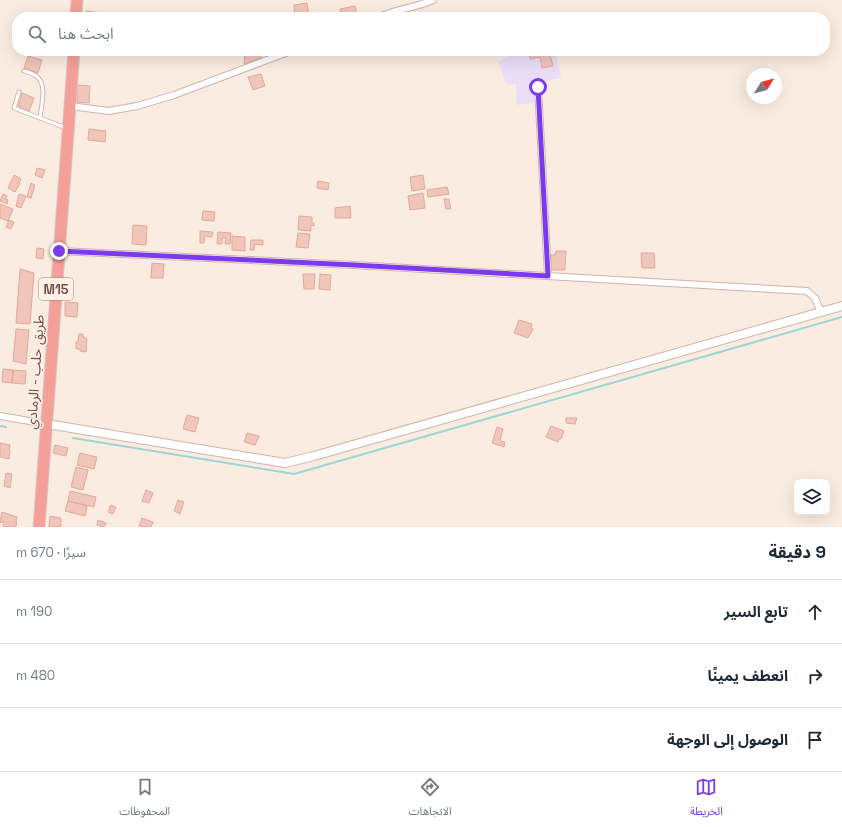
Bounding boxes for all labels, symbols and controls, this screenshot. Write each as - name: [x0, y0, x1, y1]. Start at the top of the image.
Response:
- search box: [12, 12, 830, 56]
- icon: search: [26, 23, 48, 45]
- text: ابحث هنا: [58, 24, 114, 43]
- north arrow: [746, 68, 782, 104]
- route start: [529, 78, 547, 96]
- route end: [50, 242, 68, 260]
- road number: M15: [39, 278, 73, 300]
- street label: طريق حلب - الرمادي: [22, 314, 50, 430]
- map controls: [794, 479, 830, 515]
- button: layers: [794, 479, 830, 515]
- text: 9 دقيقة: [768, 541, 826, 563]
- text: سيرًا · 670 m: [16, 544, 86, 561]
- icon: ahead: [804, 601, 826, 623]
- text: تابع السير: [724, 602, 788, 621]
- text: 190 m: [16, 603, 52, 620]
- icon: right: [804, 665, 826, 687]
- text: انعطف يمينًا: [707, 666, 788, 685]
- text: 480 m: [16, 667, 55, 684]
- icon: arrive: [804, 729, 826, 751]
- text: الوصول إلى الوجهة: [667, 730, 788, 749]
- tab: المحفوظات: [119, 776, 170, 823]
- tab: الاتجاهات: [409, 776, 452, 823]
- tab: الخريطة: [690, 776, 723, 823]

